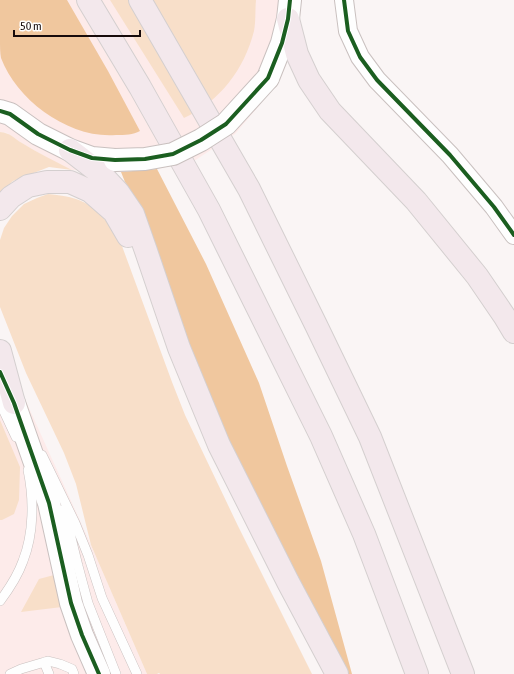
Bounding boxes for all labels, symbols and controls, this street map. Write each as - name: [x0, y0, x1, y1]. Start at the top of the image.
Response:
- scale bar: [14, 12, 140, 38]
- text: 50 m: [20, 19, 42, 33]

